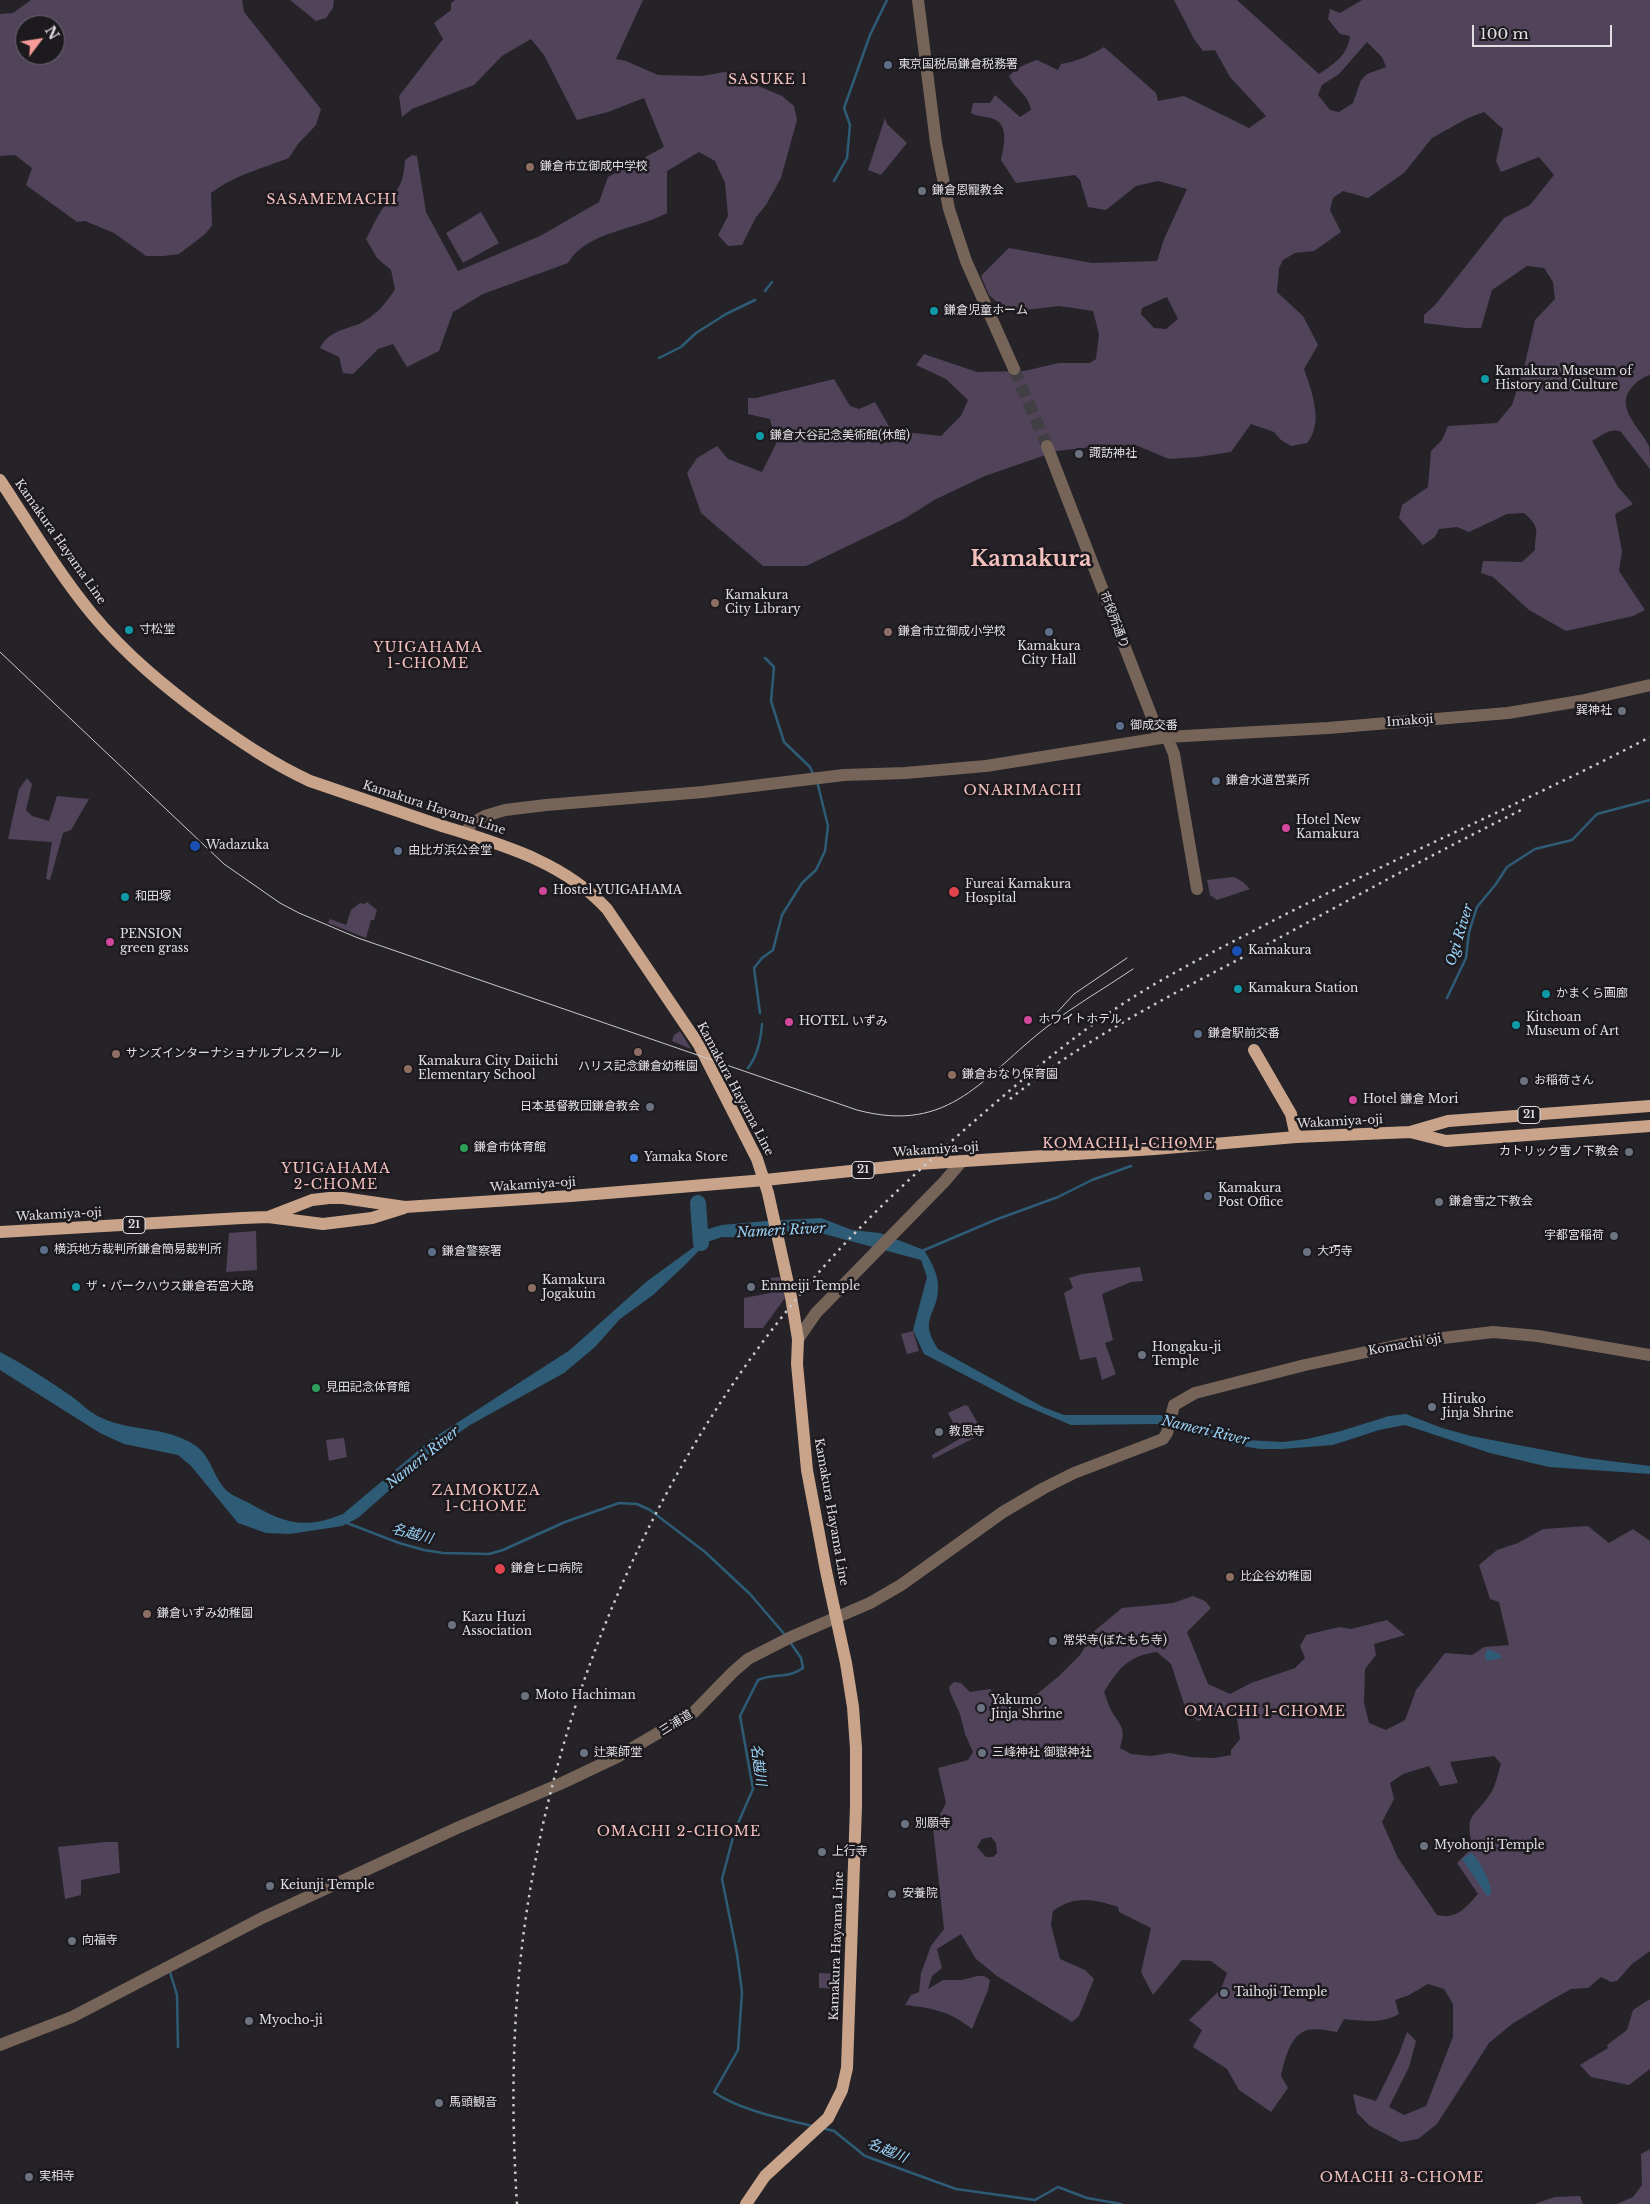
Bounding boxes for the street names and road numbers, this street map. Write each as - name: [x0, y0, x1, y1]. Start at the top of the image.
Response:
- street label: Kamakura Hayama Line: [11, 477, 109, 607]
- street label: 市役所通り: [1097, 589, 1131, 651]
- street label: Imakoji: [1386, 712, 1434, 730]
- street label: Kamakura Hayama Line: [361, 778, 507, 838]
- street label: Kamakura Hayama Line: [694, 1020, 776, 1158]
- road number: 21: [1518, 1106, 1540, 1124]
- street label: Wakamiya-oji: [1297, 1113, 1383, 1131]
- street label: Wakamiya-oji: [893, 1140, 979, 1160]
- road number: 21: [852, 1162, 874, 1178]
- street label: Wakamiya-oji: [490, 1175, 576, 1195]
- street label: Wakamiya-oji: [16, 1206, 102, 1224]
- road number: 21: [123, 1216, 145, 1234]
- street label: Komachi ōji: [1367, 1331, 1443, 1359]
- street label: Kamakura Hayama Line: [811, 1437, 851, 1587]
- street label: 三浦道: [657, 1707, 695, 1739]
- street label: Kamakura Hayama Line: [827, 1871, 847, 2021]

